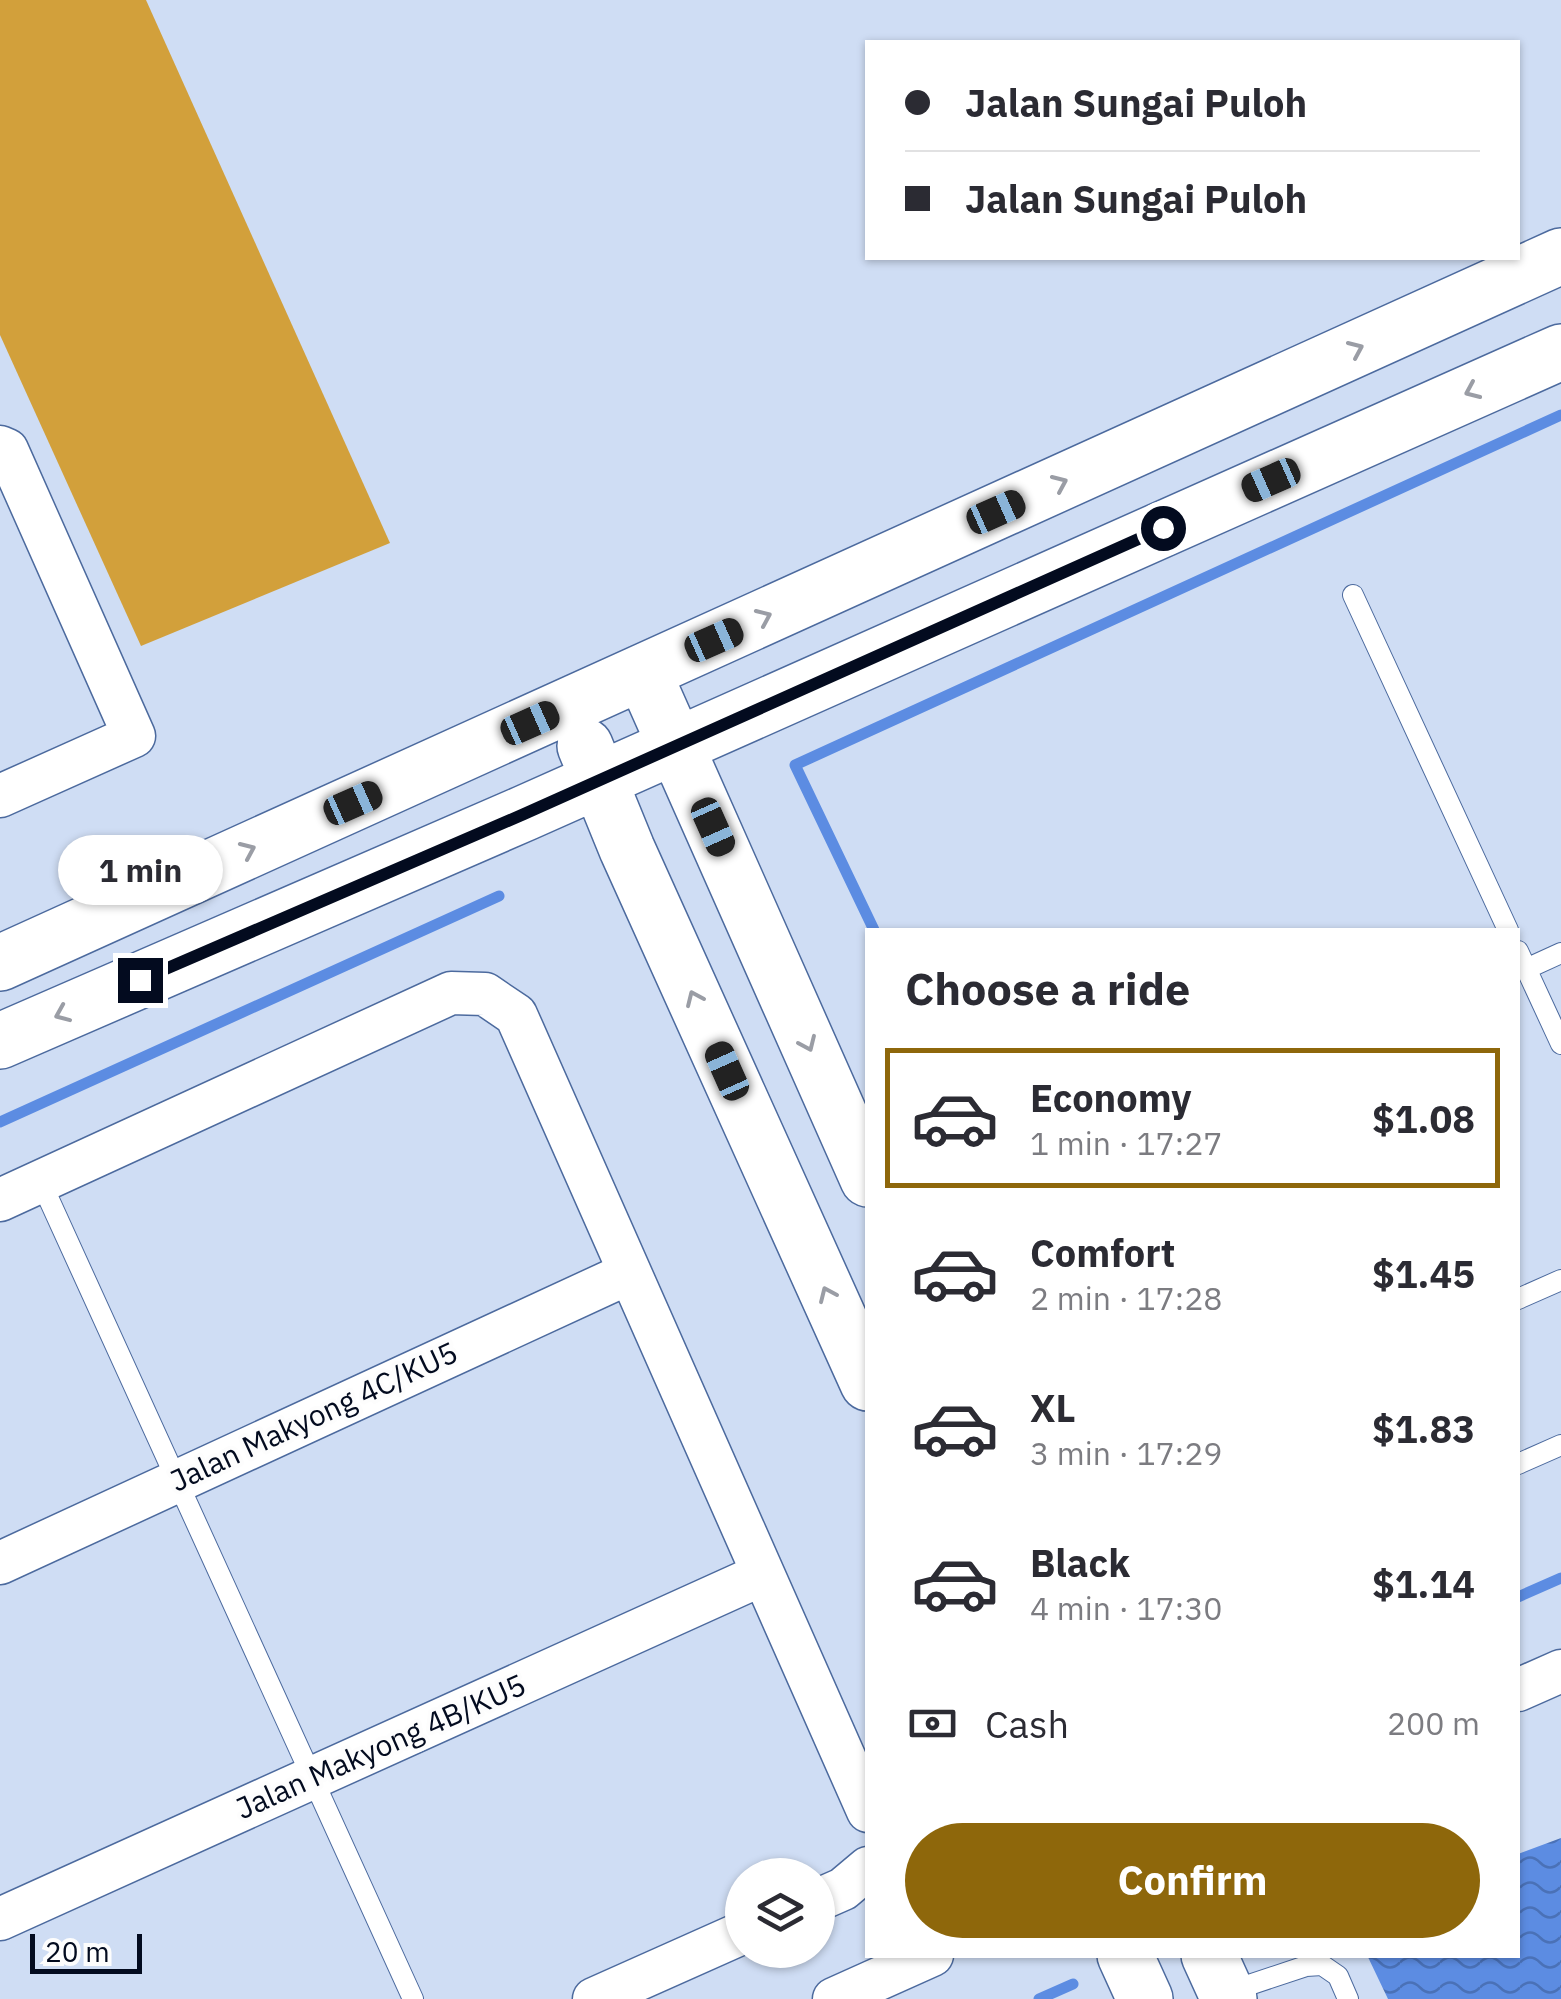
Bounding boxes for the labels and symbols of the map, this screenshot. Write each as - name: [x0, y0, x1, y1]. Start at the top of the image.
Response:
- one-way arrow: [1346, 341, 1364, 361]
- one-way arrow: [1464, 379, 1482, 399]
- car: [1237, 454, 1305, 506]
- one-way arrow: [1050, 475, 1068, 495]
- car: [962, 486, 1030, 538]
- route start: [1141, 506, 1186, 551]
- one-way arrow: [754, 609, 772, 629]
- car: [680, 614, 748, 666]
- car: [496, 697, 564, 749]
- car: [319, 777, 387, 829]
- car: [687, 793, 739, 861]
- callout: 1 min: [58, 835, 222, 905]
- one-way arrow: [238, 843, 256, 863]
- route end: [118, 958, 163, 1003]
- one-way arrow: [686, 990, 706, 1008]
- one-way arrow: [55, 1002, 73, 1022]
- one-way arrow: [796, 1034, 816, 1052]
- car: [701, 1037, 753, 1105]
- one-way arrow: [820, 1286, 840, 1304]
- street label: Jalan Makyong 4C/KU5: [163, 1332, 463, 1499]
- street label: Jalan Makyong 4B/KU5: [229, 1664, 531, 1827]
- scale bar: [30, 1929, 142, 1974]

